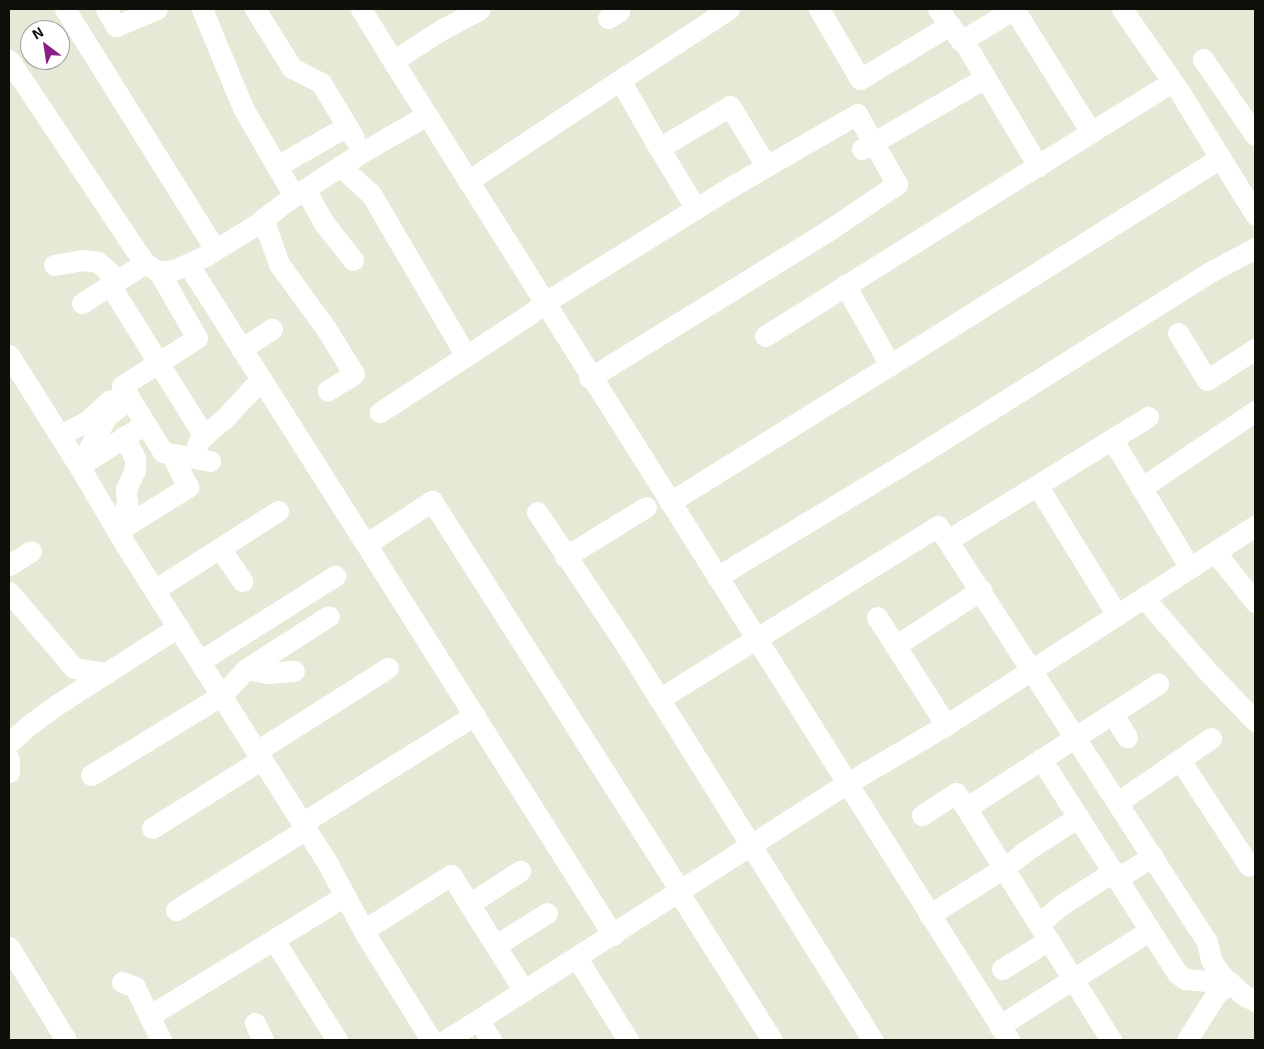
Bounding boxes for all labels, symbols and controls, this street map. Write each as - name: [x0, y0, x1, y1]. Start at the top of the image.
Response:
- north arrow: [20, 20, 70, 70]
- text: N: [29, 23, 46, 42]

